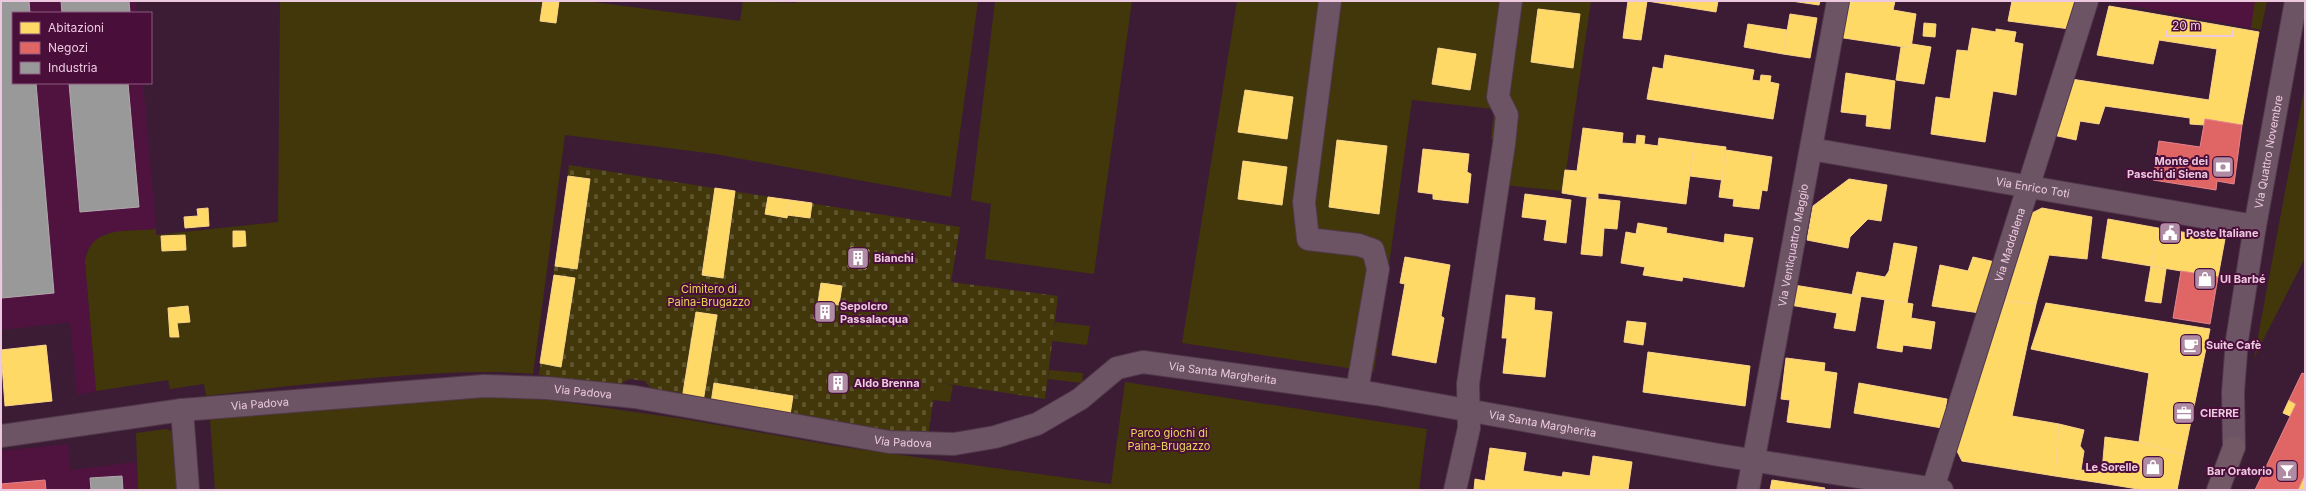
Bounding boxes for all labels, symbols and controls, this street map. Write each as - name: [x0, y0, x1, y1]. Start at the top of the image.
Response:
- legend: [12, 12, 152, 84]
- scale bar: [2166, 12, 2233, 38]
- text: 20 m: [2172, 18, 2201, 33]
- text: Abitazioni: [48, 20, 104, 35]
- text: Negozi: [48, 40, 88, 55]
- text: Industria: [48, 60, 97, 75]
- street label: Via Quattro Novembre: [2251, 94, 2286, 210]
- place label: Monte dei Paschi di Siena: [2127, 154, 2208, 181]
- bank icon: Monte dei Paschi di Siena: [2210, 154, 2236, 180]
- street label: Via Enrico Toti: [1995, 174, 2071, 201]
- street label: Via Ventiquattro Maggio: [1775, 182, 1811, 308]
- street label: Via Maddalena: [1992, 206, 2028, 284]
- public building icon: Poste Italiane: [2157, 220, 2183, 246]
- place label: Poste Italiane: [2186, 226, 2259, 240]
- building icon: Bianchi: [845, 245, 871, 271]
- place label: Bianchi: [874, 251, 914, 265]
- shop icon: Ul Barbé: [2192, 266, 2218, 292]
- place label: Ul Barbé: [2220, 272, 2266, 286]
- park label: Cimitero di Paina-Brugazzo: [668, 282, 751, 309]
- building icon: Sepolcro Passalacqua: [812, 299, 838, 325]
- place label: Sepolcro Passalacqua: [840, 299, 908, 326]
- cafe icon: Suite Cafè: [2178, 332, 2204, 358]
- place label: Suite Cafè: [2206, 338, 2262, 352]
- street label: Via Santa Margherita: [1168, 359, 1278, 387]
- building icon: Aldo Brenna: [825, 370, 851, 396]
- place label: Aldo Brenna: [854, 376, 920, 390]
- street label: Via Padova: [553, 382, 613, 402]
- street label: Via Padova: [230, 395, 289, 413]
- office icon: CIERRE: [2171, 400, 2197, 426]
- place label: CIERRE: [2200, 406, 2239, 420]
- street label: Via Santa Margherita: [1488, 407, 1597, 440]
- park label: Parco giochi di Paina-Brugazzo: [1128, 426, 1211, 453]
- street label: Via Padova: [873, 432, 932, 450]
- shop icon: Le Sorelle: [2140, 454, 2166, 480]
- bar icon: Bar Oratorio: [2274, 458, 2300, 484]
- place label: Le Sorelle: [2085, 460, 2138, 474]
- place label: Bar Oratorio: [2207, 464, 2272, 478]

